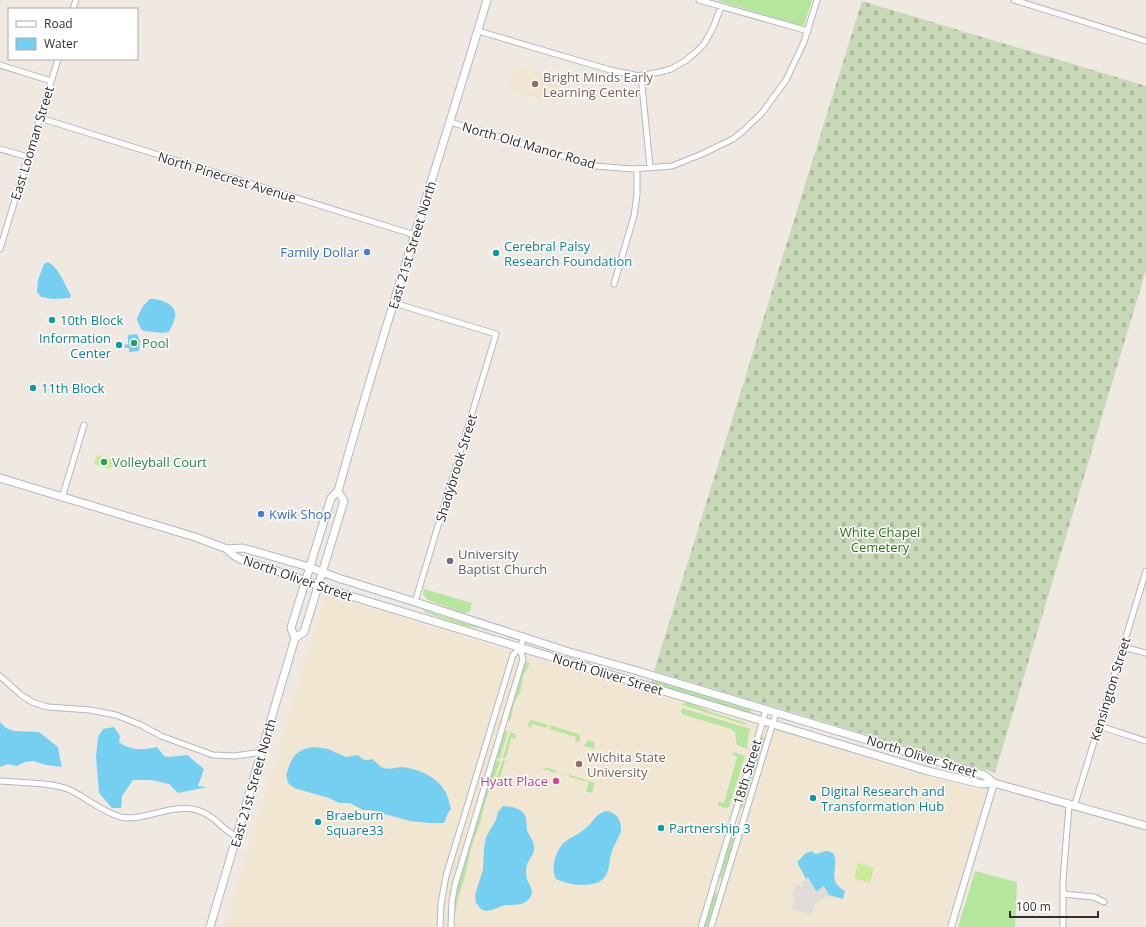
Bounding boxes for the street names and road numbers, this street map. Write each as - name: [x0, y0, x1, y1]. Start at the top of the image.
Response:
- street label: East Looman Street: [6, 84, 58, 202]
- street label: North Old Manor Road: [460, 117, 598, 173]
- street label: North Pinecrest Avenue: [156, 147, 298, 207]
- street label: East 21st Street North: [384, 179, 440, 311]
- street label: Shadybrook Street: [431, 411, 481, 524]
- street label: North Oliver Street: [241, 551, 355, 605]
- street label: Kensington Street: [1086, 634, 1134, 743]
- street label: North Oliver Street: [551, 649, 666, 699]
- street label: East 21st Street North: [226, 717, 280, 849]
- street label: North Oliver Street: [865, 731, 980, 781]
- street label: 18th Street: [729, 737, 766, 807]

